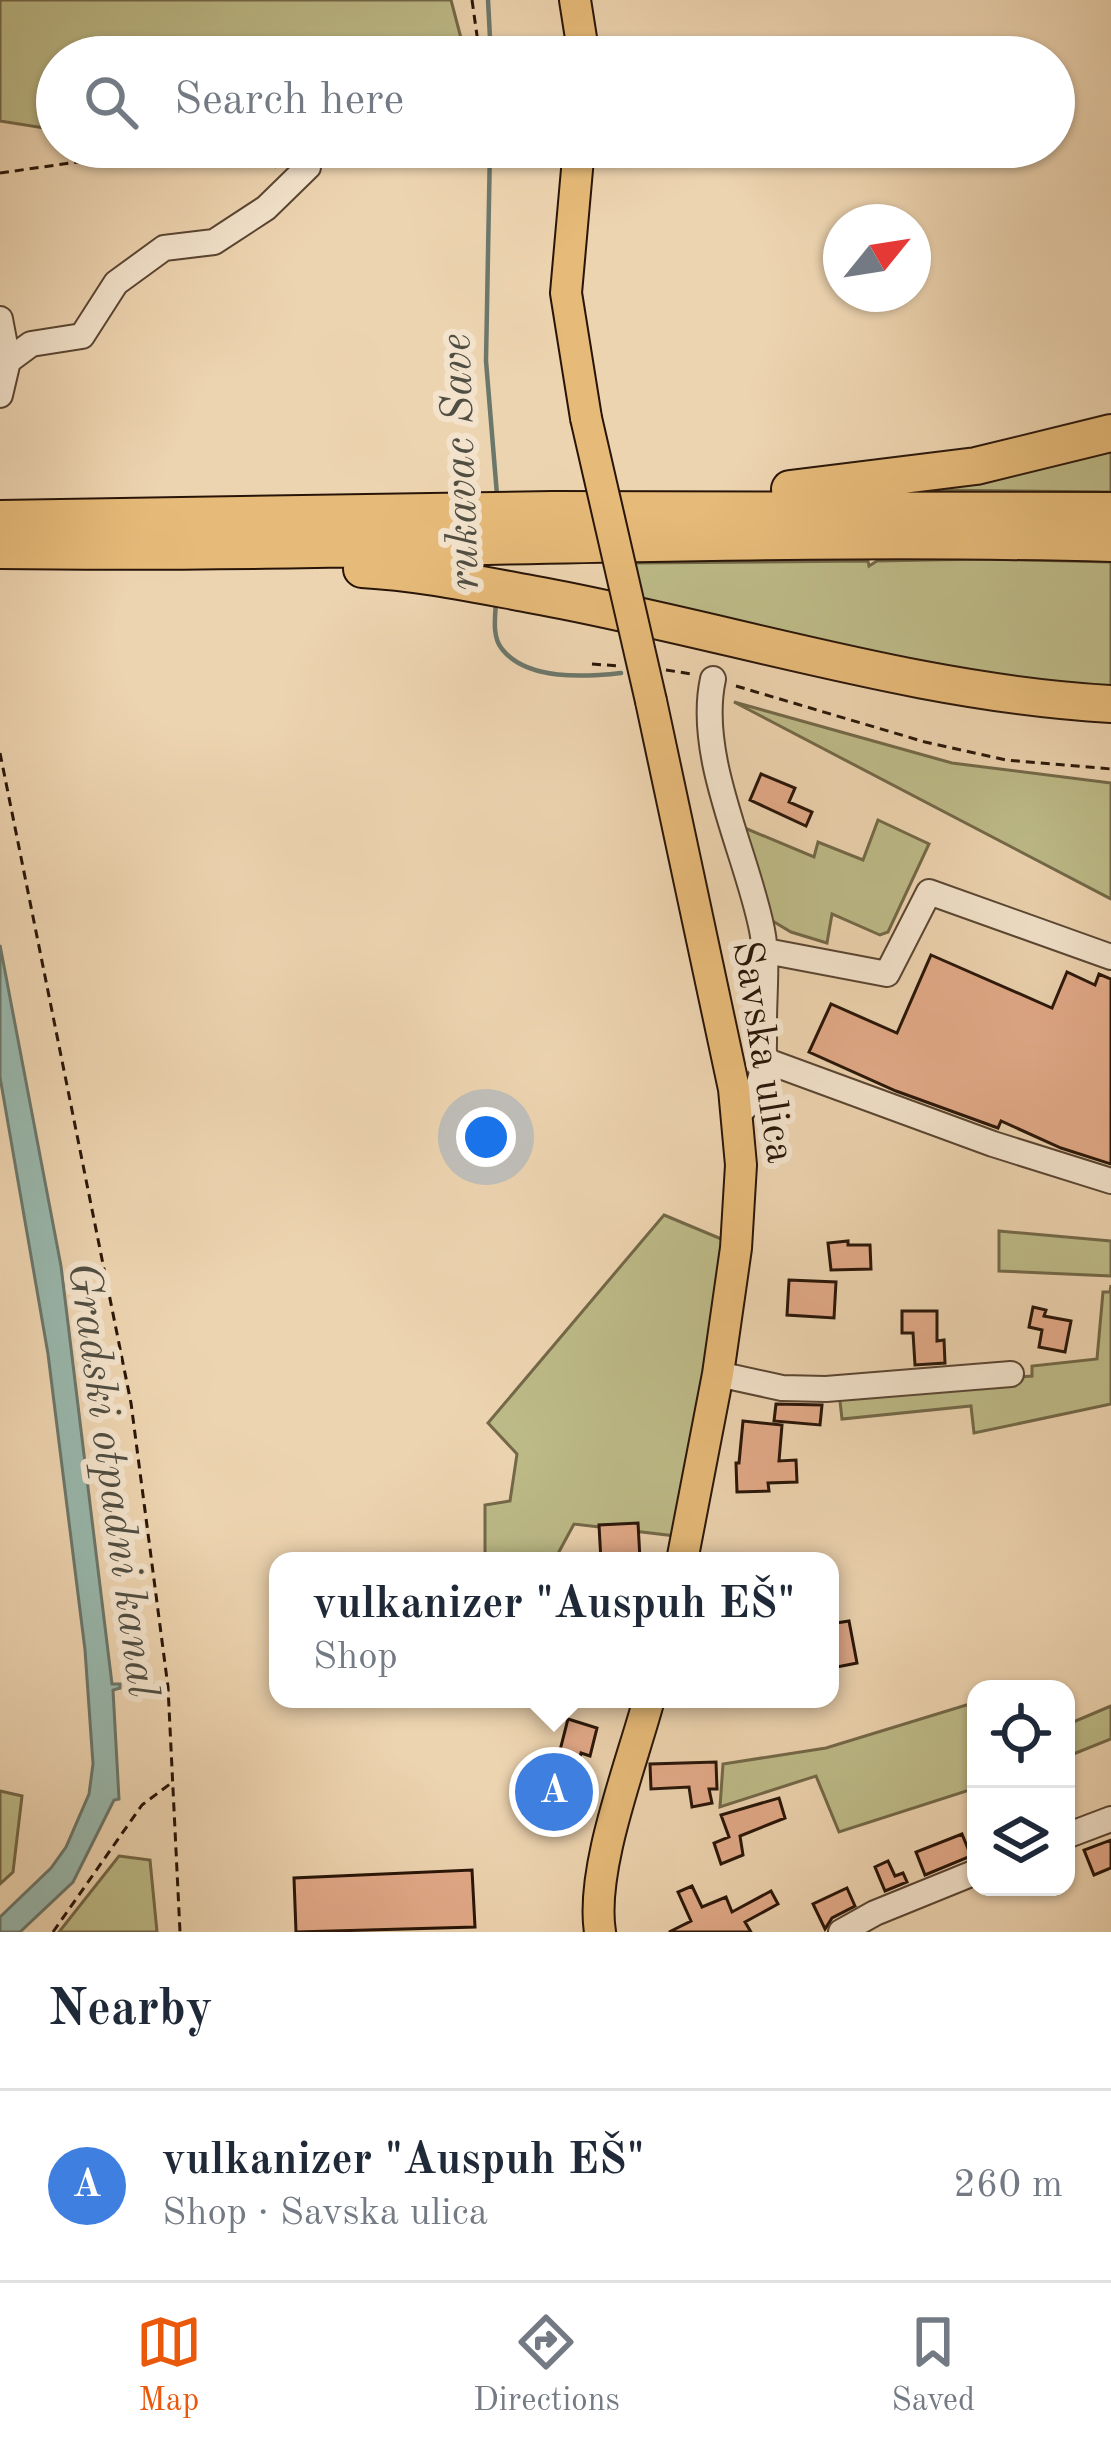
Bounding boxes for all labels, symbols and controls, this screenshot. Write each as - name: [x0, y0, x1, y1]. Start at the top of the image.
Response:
- search box: [36, 36, 1075, 168]
- icon: search: [78, 69, 144, 135]
- text: Search here: [174, 79, 404, 124]
- north arrow: [823, 204, 931, 312]
- water label: rukavac Save: [434, 332, 489, 592]
- street label: Savska ulica: [724, 938, 800, 1166]
- your location: [456, 1107, 516, 1167]
- water label: Gradski otpadni kanal: [58, 1259, 165, 1701]
- popup: [269, 1552, 839, 1708]
- text: vulkanizer "Auspuh EŠ": [313, 1583, 795, 1628]
- text: Shop: [313, 1638, 398, 1677]
- map controls: [967, 1680, 1075, 1896]
- button: locate: [967, 1680, 1075, 1788]
- pin: A: [515, 1747, 593, 1837]
- button: layers: [967, 1788, 1075, 1896]
- text: Nearby: [48, 1985, 213, 2036]
- text: vulkanizer "Auspuh EŠ": [162, 2139, 644, 2184]
- text: A: [72, 2166, 102, 2205]
- text: 260 m: [953, 2166, 1063, 2205]
- text: Shop · Savska ulica: [162, 2194, 488, 2233]
- tab: Map: [136, 2309, 202, 2422]
- tab: Directions: [473, 2309, 620, 2422]
- tab: Saved: [891, 2309, 975, 2422]

